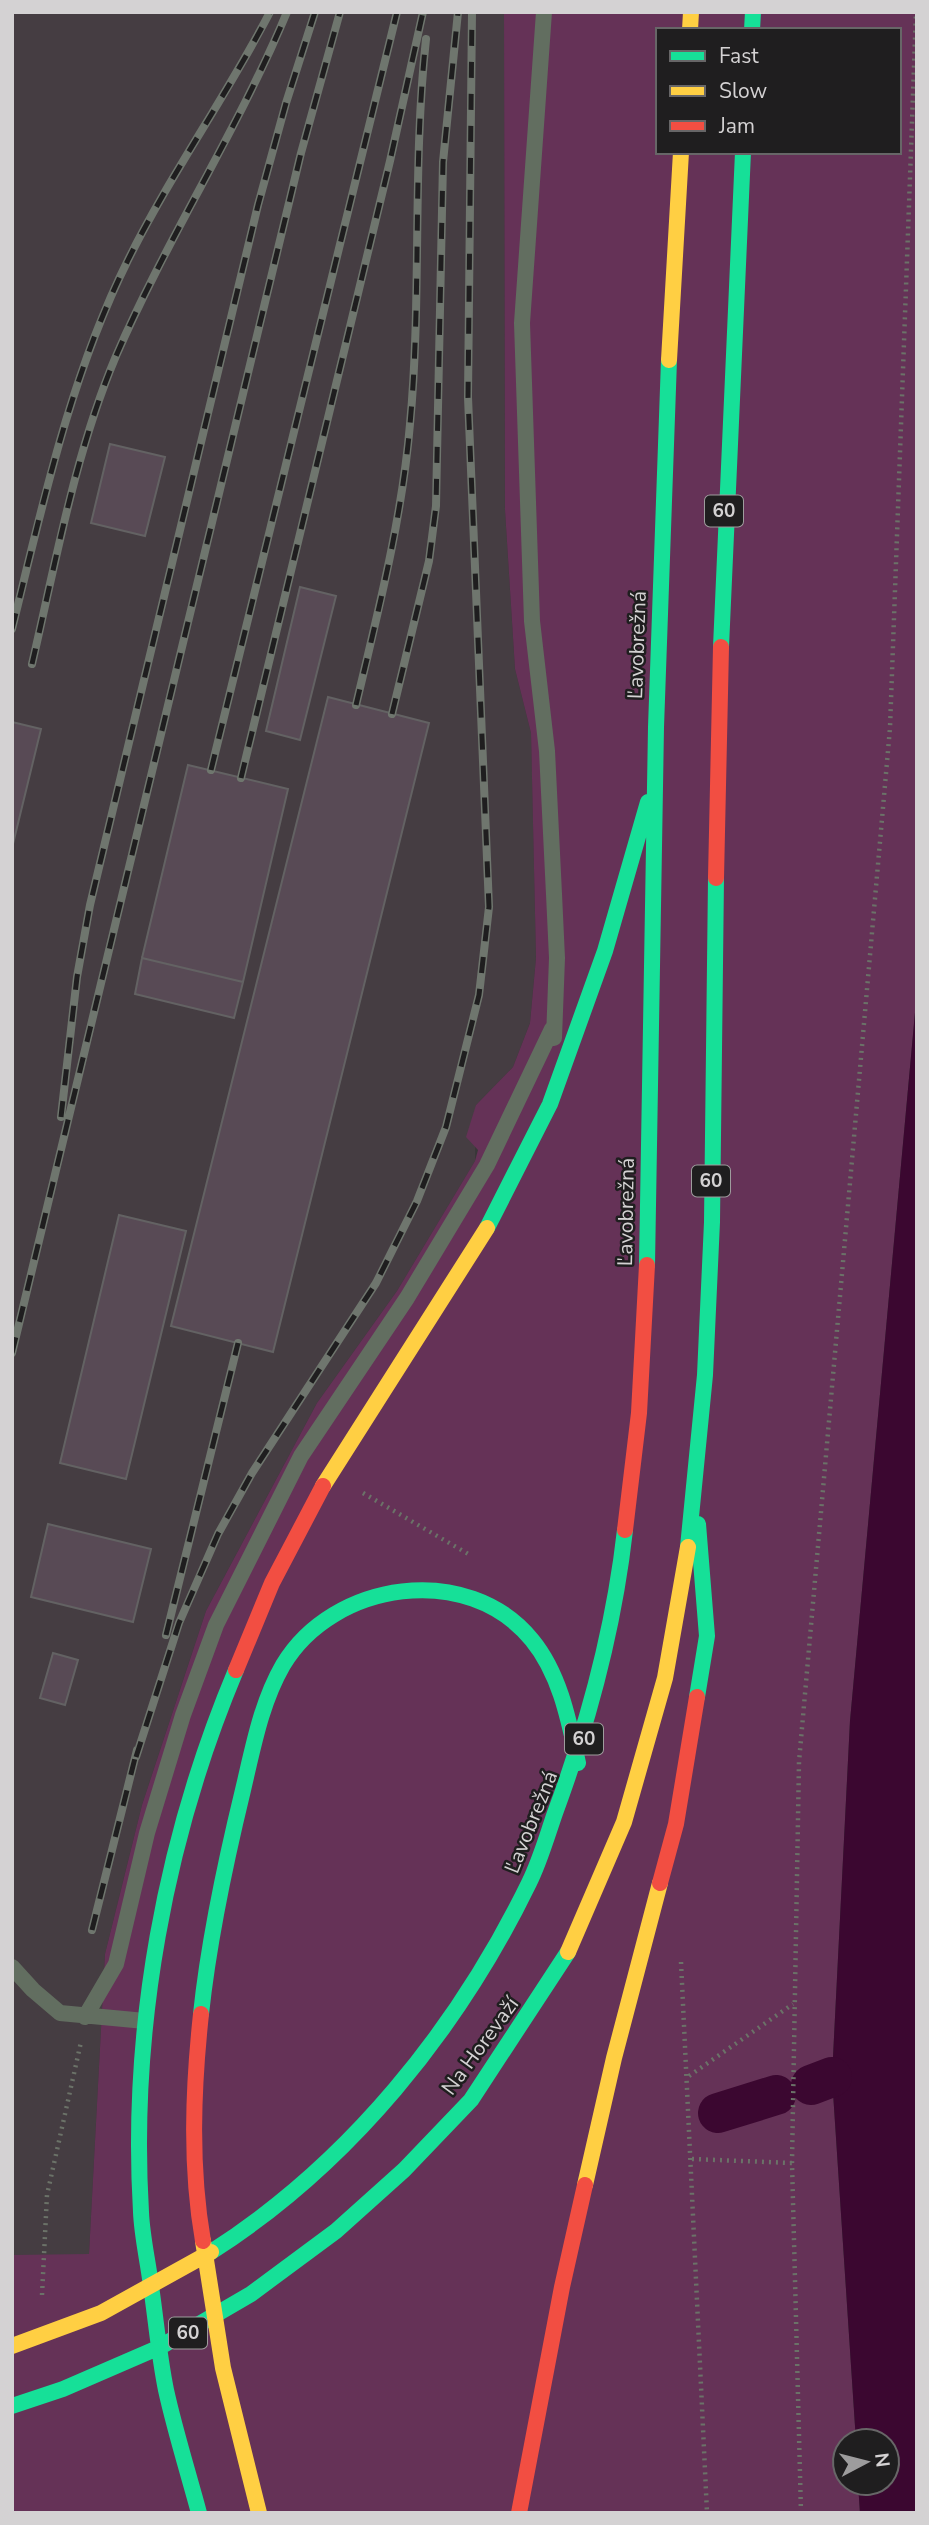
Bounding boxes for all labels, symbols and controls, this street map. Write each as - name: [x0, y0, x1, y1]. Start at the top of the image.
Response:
- legend: [656, 28, 901, 154]
- text: Fast: [719, 42, 759, 70]
- text: Slow: [719, 77, 768, 105]
- text: Jam: [718, 112, 755, 140]
- road number: 60: [705, 496, 743, 526]
- street label: Ľavobrežná: [621, 590, 653, 700]
- street label: Ľavobrežná: [611, 1158, 641, 1266]
- road number: 60: [692, 1166, 730, 1196]
- road number: 60: [565, 1723, 603, 1754]
- street label: Ľavobrežná: [498, 1767, 564, 1877]
- street label: Na Horevaží: [435, 1991, 526, 2101]
- road number: 60: [169, 2318, 207, 2348]
- north arrow: [831, 2427, 901, 2497]
- text: N: [868, 2451, 896, 2469]

